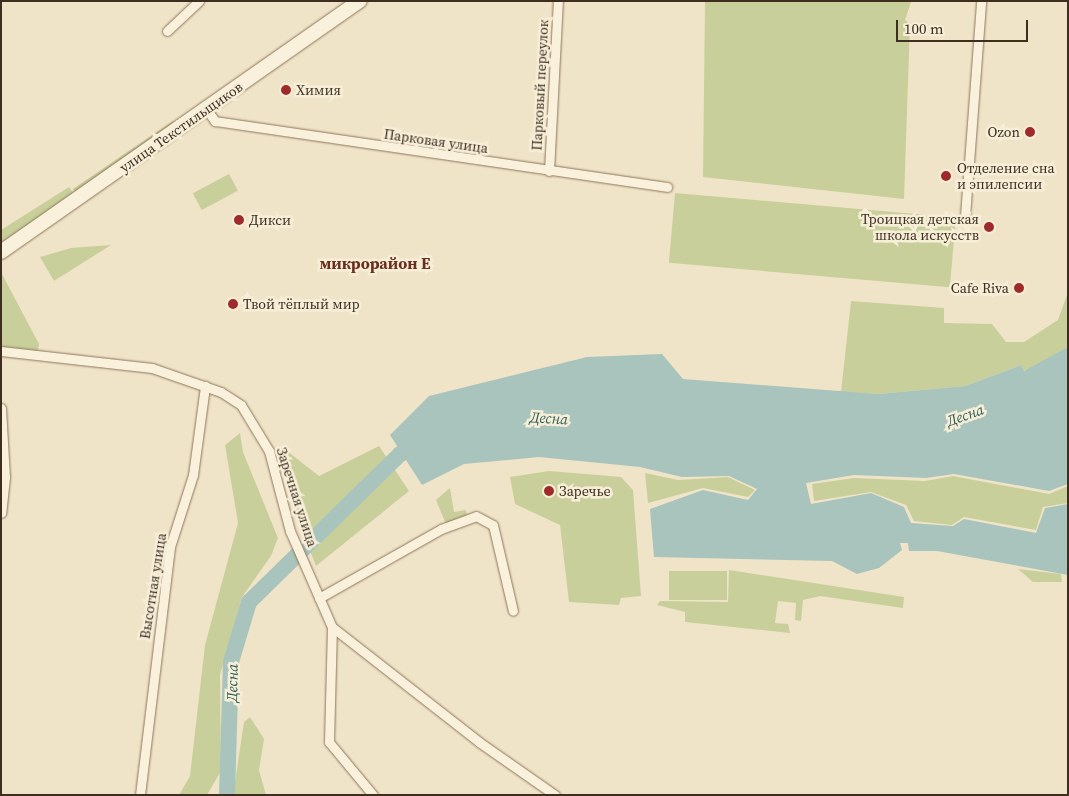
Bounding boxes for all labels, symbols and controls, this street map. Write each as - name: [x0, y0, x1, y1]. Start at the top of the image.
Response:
- scale bar: [899, 10, 1032, 42]
- text: 100 m: [904, 18, 944, 39]
- street label: Парковый переулок: [528, 19, 552, 151]
- street label: улица Текстильщиков: [116, 78, 246, 176]
- place label: Химия: [296, 82, 341, 98]
- marker: Химия: [280, 84, 292, 96]
- place label: Ozon: [988, 124, 1020, 140]
- street label: Парковая улица: [383, 125, 489, 157]
- marker: Ozon: [1024, 126, 1036, 138]
- place label: Отделение сна и эпилепсии: [957, 160, 1055, 192]
- marker: Отделение сна и эпилепсии: [939, 169, 953, 183]
- place label: Троицкая детская школа искусств: [861, 211, 979, 243]
- place label: Дикси: [249, 212, 291, 228]
- marker: Дикси: [233, 214, 245, 226]
- marker: Троицкая детская школа искусств: [983, 221, 995, 233]
- district label: микрорайон Е: [319, 253, 431, 273]
- place label: Cafe Riva: [951, 280, 1009, 296]
- marker: Cafe Riva: [1013, 282, 1025, 294]
- place label: Твой тёплый мир: [243, 296, 360, 312]
- marker: Твой тёплый мир: [227, 298, 239, 310]
- water label: Десна: [944, 400, 986, 430]
- water label: Десна: [529, 408, 569, 428]
- street label: Заречная улица: [273, 445, 321, 549]
- place label: Заречье: [559, 483, 611, 499]
- marker: Заречье: [543, 485, 555, 497]
- street label: Высотная улица: [136, 532, 170, 640]
- water label: Десна: [223, 664, 241, 702]

